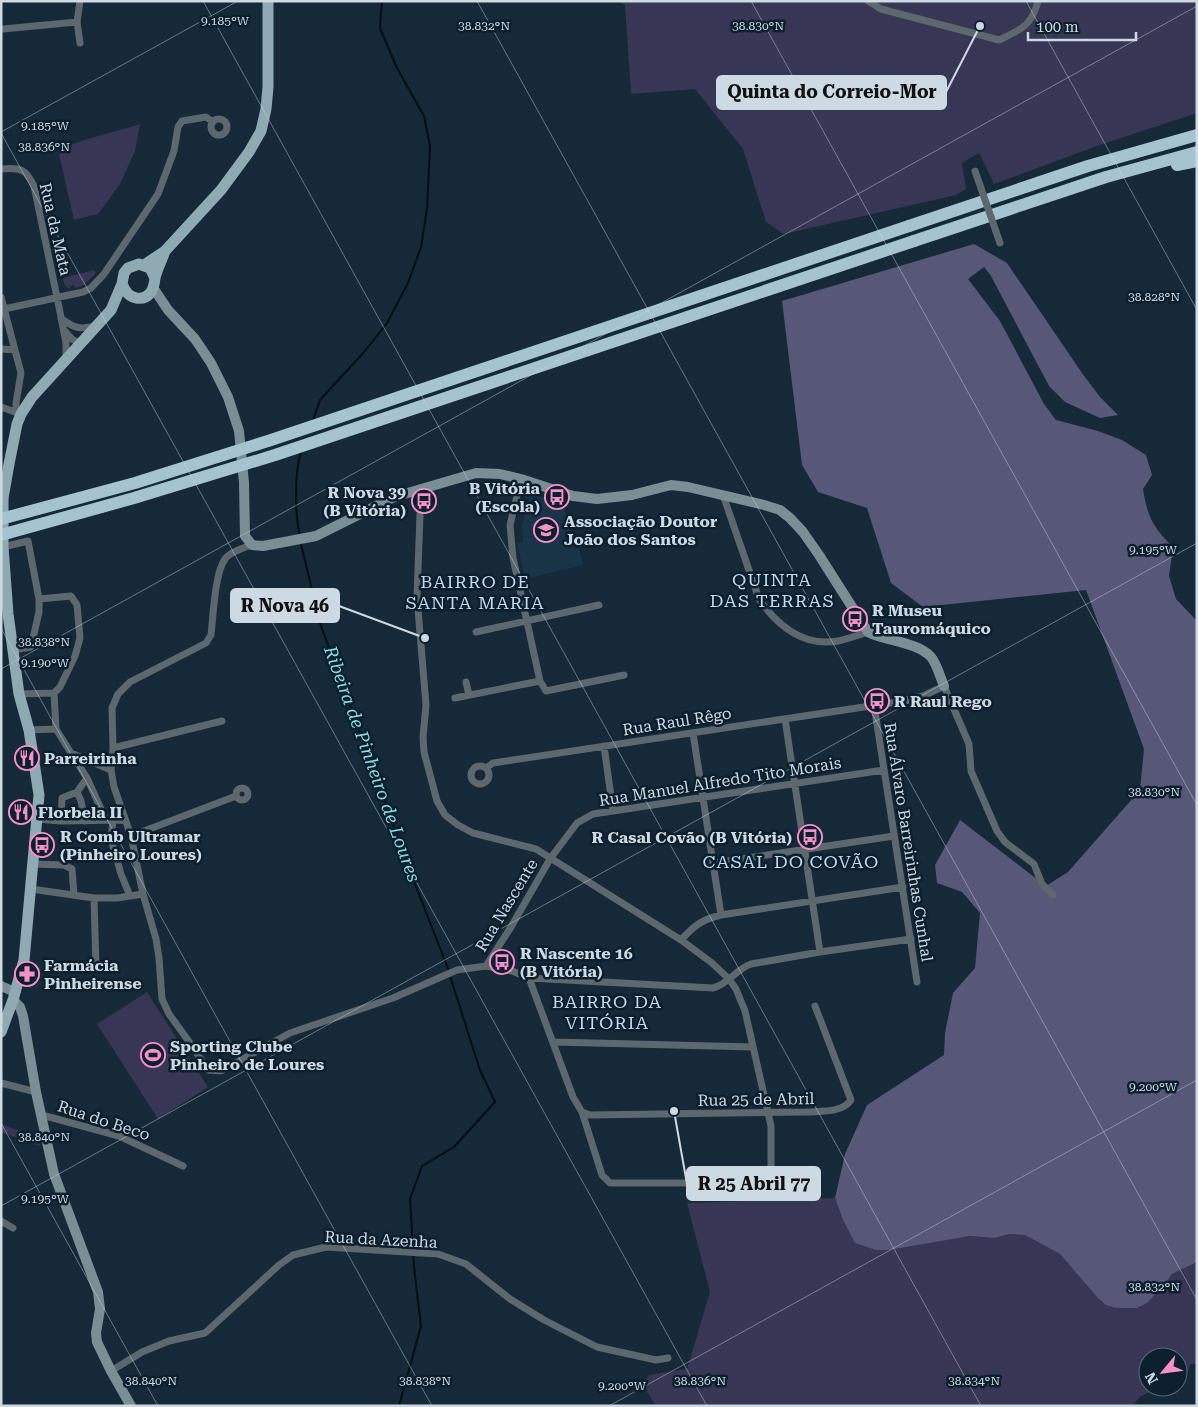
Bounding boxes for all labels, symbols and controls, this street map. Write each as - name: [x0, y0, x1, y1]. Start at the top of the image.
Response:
- scale bar: [1028, 10, 1136, 42]
- text: 9.185°W: [201, 14, 250, 28]
- text: 100 m: [1036, 18, 1079, 36]
- text: 38.832°N: [458, 19, 510, 33]
- text: 38.830°N: [732, 19, 784, 33]
- callout: Quinta do Correio-Mor: [717, 76, 946, 109]
- text: Quinta do Correio-Mor: [727, 81, 937, 102]
- text: 9.185°W: [21, 119, 70, 133]
- text: 38.836°N: [18, 140, 70, 154]
- street label: Rua da Mata: [36, 181, 75, 278]
- text: 38.828°N: [1128, 290, 1180, 304]
- place label: B Vitória (Escola): [469, 479, 541, 516]
- place label: R Nova 39 (B Vitória): [323, 483, 406, 520]
- bus stop icon: B Vitória (Escola): [544, 484, 570, 510]
- bus stop icon: R Nova 39 (B Vitória): [411, 488, 437, 514]
- place label: Associação Doutor João dos Santos: [564, 512, 717, 549]
- school or university icon: Associação Doutor João dos Santos: [533, 517, 559, 543]
- text: 9.195°W: [1129, 543, 1178, 557]
- district label: QUINTA DAS TERRAS: [709, 569, 835, 611]
- district label: BAIRRO DE SANTA MARIA: [405, 571, 545, 613]
- callout: R Nova 46: [231, 589, 339, 622]
- text: R Nova 46: [241, 595, 329, 616]
- place label: R Museu Tauromáquico: [872, 601, 991, 638]
- bus stop icon: R Museu Tauromáquico: [842, 606, 868, 632]
- text: 38.838°N: [18, 635, 70, 649]
- water label: Ribeira de Pinheiro de Loures: [320, 642, 425, 885]
- text: 9.190°W: [21, 656, 70, 670]
- bus stop icon: R Raul Rego: [864, 688, 890, 714]
- place label: R Raul Rego: [894, 692, 992, 711]
- street label: Rua Raul Rêgo: [621, 703, 733, 739]
- street label: Rua Álvaro Barreirinhas Cunhal: [880, 721, 937, 963]
- restaurant icon: Parreirinha: [14, 745, 40, 771]
- place label: Parreirinha: [44, 749, 137, 768]
- street label: Rua Manuel Alfredo Tito Morais: [597, 753, 843, 810]
- text: 38.830°N: [1128, 785, 1180, 799]
- restaurant icon: Florbela II: [8, 799, 34, 825]
- place label: Florbela II: [38, 803, 122, 822]
- bus stop icon: R Casal Covão (B Vitória): [797, 824, 823, 850]
- place label: R Comb Ultramar (Pinheiro Loures): [60, 827, 202, 864]
- place label: R Casal Covão (B Vitória): [591, 828, 792, 847]
- bus stop icon: R Comb Ultramar (Pinheiro Loures): [29, 832, 55, 858]
- district label: CASAL DO COVÃO: [703, 851, 879, 872]
- street label: Rua Nascente: [471, 855, 542, 955]
- place label: R Nascente 16 (B Vitória): [520, 944, 633, 981]
- bus stop icon: R Nascente 16 (B Vitória): [489, 949, 515, 975]
- place label: Farmácia Pinheirense: [44, 956, 142, 993]
- pharmacy icon: Farmácia Pinheirense: [14, 961, 40, 987]
- district label: BAIRRO DA VITÓRIA: [552, 991, 662, 1033]
- place label: Sporting Clube Pinheiro de Loures: [170, 1037, 324, 1074]
- sports icon: Sporting Clube Pinheiro de Loures: [140, 1042, 166, 1068]
- text: 9.200°W: [1129, 1080, 1178, 1094]
- street label: Rua 25 de Abril: [697, 1089, 815, 1110]
- street label: Rua do Beco: [55, 1097, 153, 1144]
- text: 38.840°N: [18, 1130, 70, 1144]
- callout: R 25 Abril 77: [687, 1167, 820, 1200]
- text: R 25 Abril 77: [698, 1173, 810, 1194]
- text: 9.195°W: [21, 1192, 70, 1206]
- street label: Rua da Azenha: [324, 1227, 438, 1252]
- text: 38.832°N: [1128, 1280, 1180, 1294]
- north arrow: [1138, 1347, 1188, 1397]
- text: N: [1142, 1370, 1161, 1387]
- text: 38.840°N: [125, 1374, 177, 1388]
- text: 38.838°N: [399, 1374, 451, 1388]
- text: 38.836°N: [674, 1374, 726, 1388]
- text: 38.834°N: [948, 1374, 1000, 1388]
- text: 9.200°W: [598, 1379, 647, 1393]

